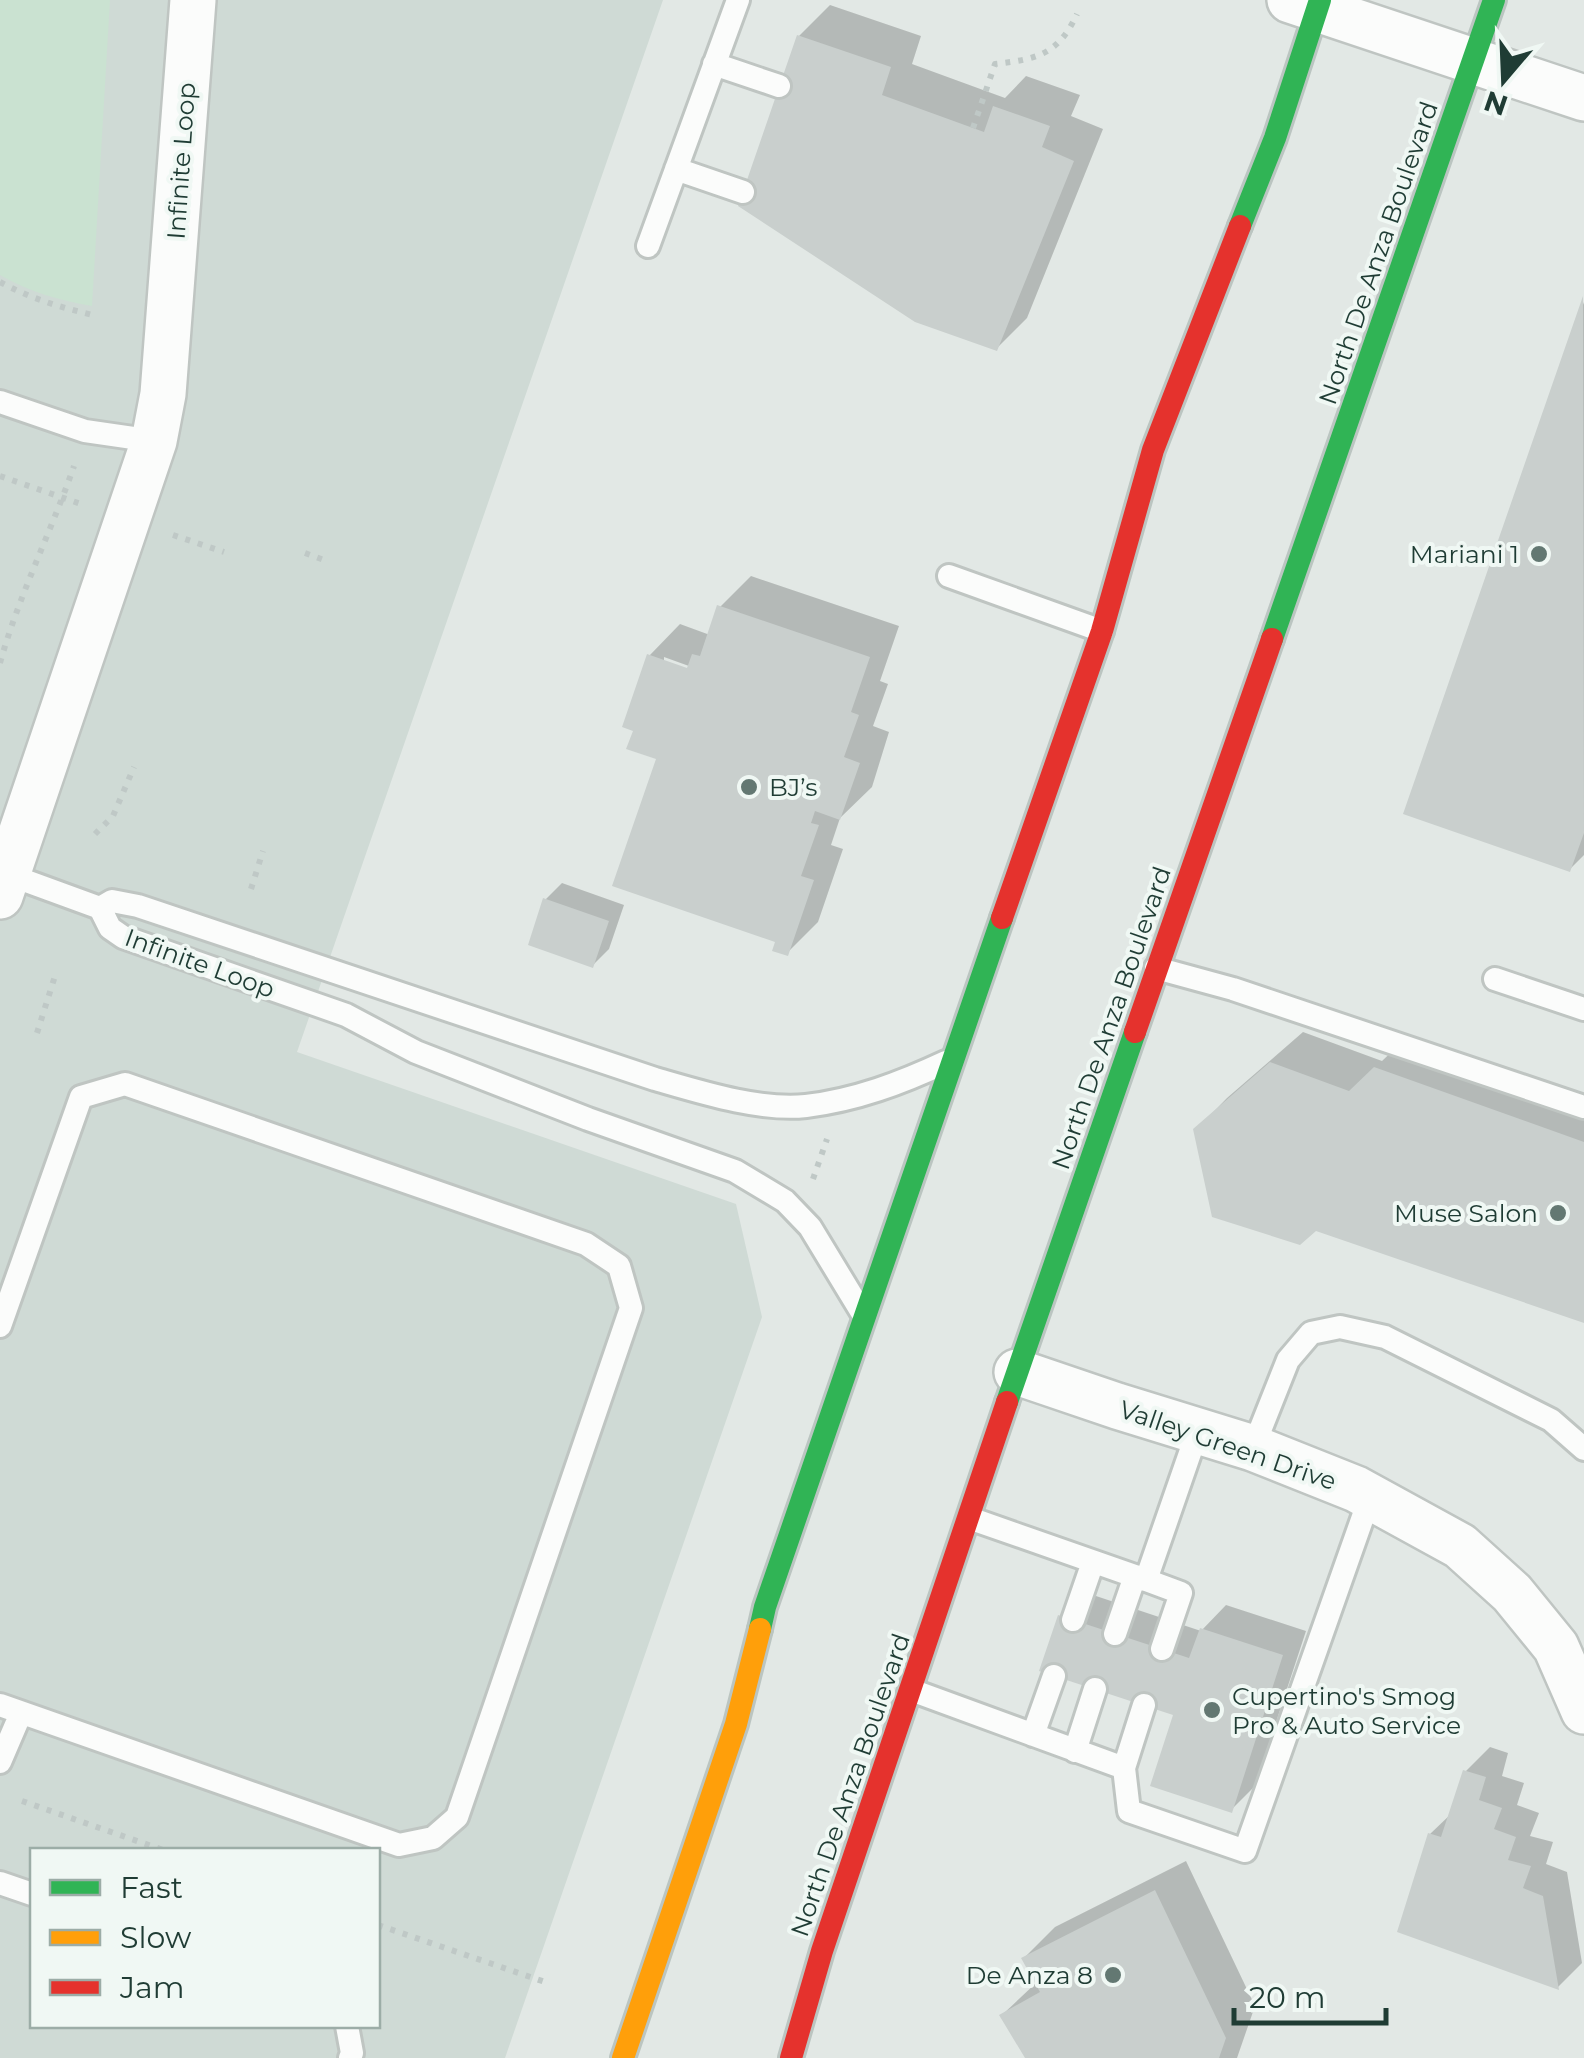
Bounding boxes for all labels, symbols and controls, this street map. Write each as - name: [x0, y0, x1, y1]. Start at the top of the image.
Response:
- north arrow: [1454, 30, 1554, 130]
- street label: Infinite Loop: [161, 82, 201, 240]
- text: N: [1480, 84, 1512, 123]
- street label: North De Anza Boulevard: [1312, 98, 1444, 408]
- place label: Mariani 1: [1410, 539, 1519, 569]
- marker: Mariani 1: [1528, 543, 1550, 565]
- place label: BJ’s: [769, 772, 817, 802]
- marker: BJ’s: [738, 776, 760, 798]
- street label: North De Anza Boulevard: [1045, 863, 1177, 1173]
- street label: Infinite Loop: [121, 922, 279, 1004]
- place label: Muse Salon: [1394, 1198, 1538, 1228]
- marker: Muse Salon: [1547, 1202, 1569, 1224]
- street label: Valley Green Drive: [1116, 1394, 1340, 1496]
- street label: North De Anza Boulevard: [784, 1630, 916, 1940]
- place label: Cupertino's Smog Pro & Auto Service: [1232, 1681, 1461, 1740]
- marker: Cupertino's Smog Pro & Auto Service: [1201, 1699, 1223, 1721]
- legend: [30, 1848, 380, 2028]
- text: Fast: [120, 1869, 183, 1906]
- text: Slow: [120, 1919, 192, 1956]
- place label: De Anza 8: [966, 1960, 1093, 1990]
- scale bar: [1234, 1963, 1386, 2025]
- marker: De Anza 8: [1102, 1964, 1124, 1986]
- text: Jam: [119, 1969, 185, 2006]
- text: 20 m: [1249, 1979, 1326, 2016]

